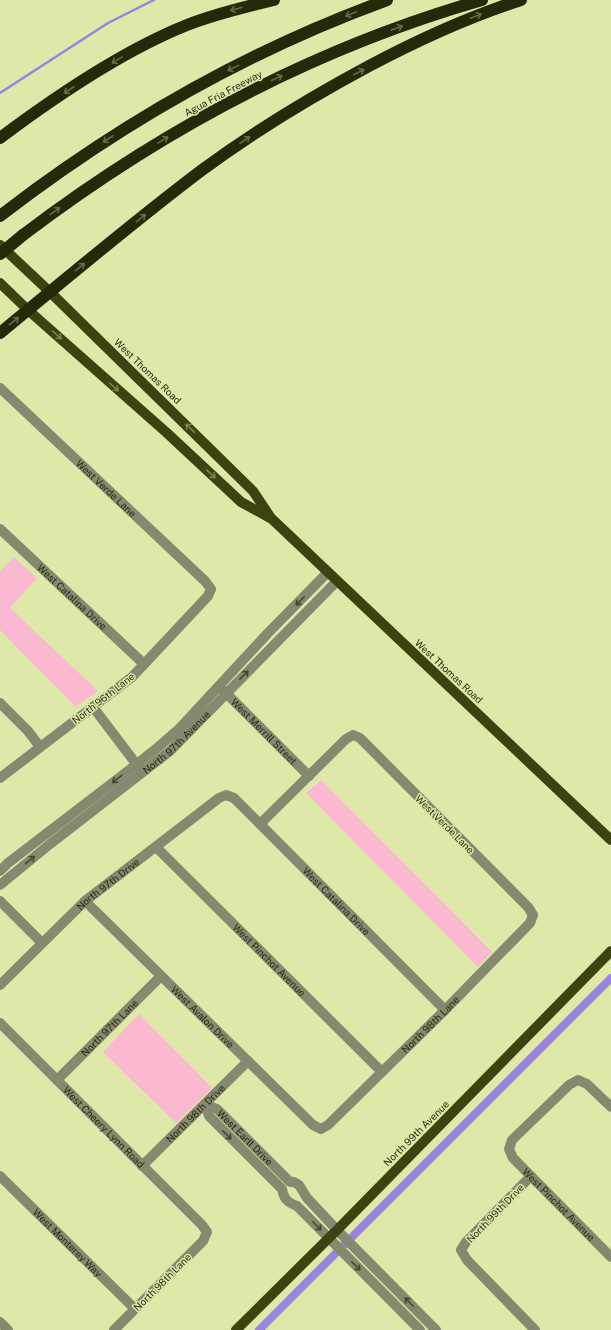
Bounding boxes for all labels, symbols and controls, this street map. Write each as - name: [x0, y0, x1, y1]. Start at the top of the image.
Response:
- one-way arrow: [230, 6, 243, 13]
- one-way arrow: [345, 11, 357, 18]
- one-way arrow: [469, 11, 481, 19]
- one-way arrow: [391, 24, 404, 31]
- one-way arrow: [111, 57, 123, 65]
- one-way arrow: [227, 64, 239, 72]
- street label: Agua Fria Freeway: [182, 67, 265, 119]
- one-way arrow: [353, 67, 365, 75]
- one-way arrow: [271, 74, 283, 81]
- one-way arrow: [64, 86, 75, 94]
- one-way arrow: [102, 135, 113, 143]
- one-way arrow: [157, 135, 169, 143]
- one-way arrow: [239, 136, 250, 144]
- one-way arrow: [49, 207, 60, 216]
- one-way arrow: [135, 214, 146, 223]
- one-way arrow: [75, 263, 86, 272]
- one-way arrow: [9, 317, 19, 326]
- one-way arrow: [51, 331, 62, 340]
- street label: West Thomas Road: [112, 336, 184, 406]
- one-way arrow: [109, 382, 120, 391]
- one-way arrow: [185, 423, 195, 433]
- street label: West Verde Lane: [74, 457, 139, 519]
- one-way arrow: [206, 469, 216, 479]
- street label: West Catalina Drive: [35, 561, 110, 632]
- one-way arrow: [295, 596, 305, 606]
- street label: West Thomas Road: [413, 636, 486, 706]
- street label: North 96th Lane: [69, 670, 137, 726]
- one-way arrow: [239, 670, 249, 680]
- street label: West Merrill Street: [229, 696, 300, 767]
- street label: North 97th Avenue: [140, 708, 213, 776]
- one-way arrow: [112, 775, 123, 784]
- street label: West Verde Lane: [413, 792, 477, 856]
- street label: North 97th Drive: [74, 855, 142, 912]
- one-way arrow: [24, 856, 35, 865]
- street label: West Catalina Drive: [300, 865, 373, 938]
- street label: West Pinchot Avenue: [230, 921, 309, 999]
- street label: West Avalon Drive: [169, 983, 237, 1050]
- street label: North 98th Lane: [399, 993, 462, 1056]
- street label: North 97th Lane: [78, 996, 141, 1059]
- street label: North 98th Drive: [163, 1081, 227, 1145]
- street label: West Cheery Lynn Road: [61, 1084, 147, 1170]
- street label: North 99th Avenue: [381, 1097, 452, 1168]
- street label: West Earll Drive: [215, 1107, 276, 1168]
- one-way arrow: [222, 1130, 232, 1140]
- street label: West Pinchot Avenue: [520, 1165, 598, 1244]
- street label: North 99th Drive: [464, 1181, 526, 1245]
- street label: West Monterey Way: [31, 1206, 105, 1280]
- one-way arrow: [312, 1221, 322, 1231]
- street label: North 98th Lane: [131, 1251, 193, 1313]
- one-way arrow: [351, 1261, 361, 1271]
- one-way arrow: [404, 1298, 414, 1307]

